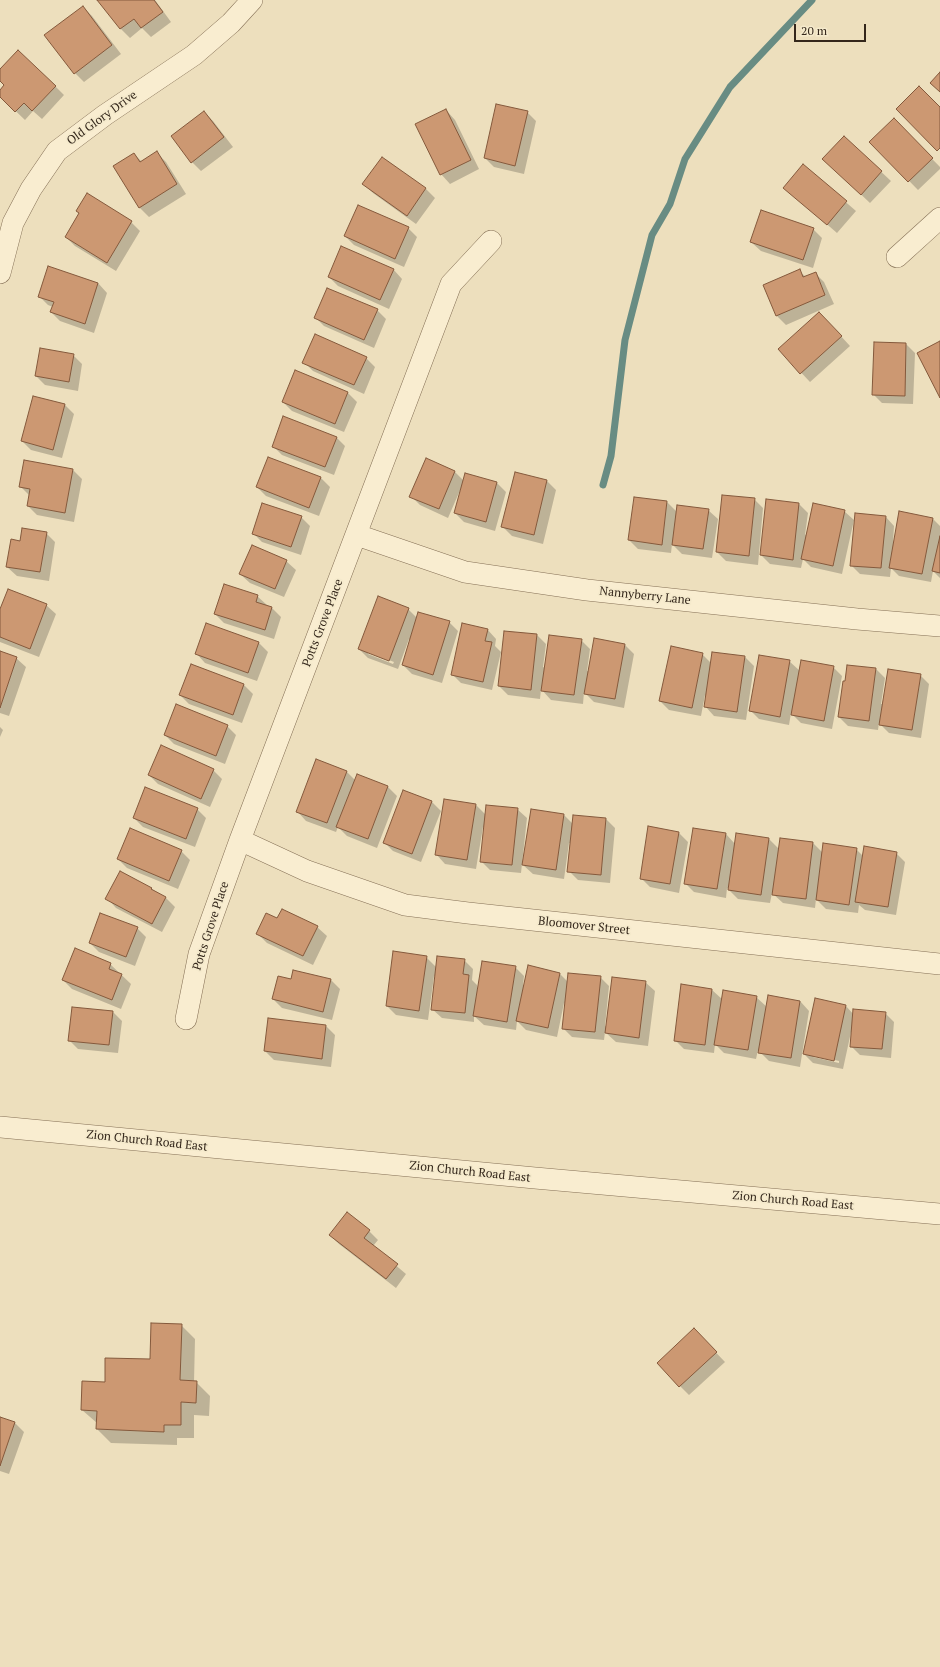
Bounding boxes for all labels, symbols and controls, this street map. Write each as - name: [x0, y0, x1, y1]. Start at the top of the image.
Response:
- scale bar: [796, 16, 868, 42]
- text: 20 m: [801, 23, 827, 38]
- street label: Old Glory Drive: [64, 88, 140, 148]
- street label: Potts Grove Place: [300, 577, 346, 669]
- street label: Nannyberry Lane: [599, 584, 691, 608]
- street label: Potts Grove Place: [190, 880, 232, 972]
- street label: Bloomover Street: [537, 914, 631, 938]
- street label: Zion Church Road East: [86, 1127, 208, 1155]
- street label: Zion Church Road East: [409, 1158, 531, 1186]
- street label: Zion Church Road East: [732, 1189, 854, 1213]

